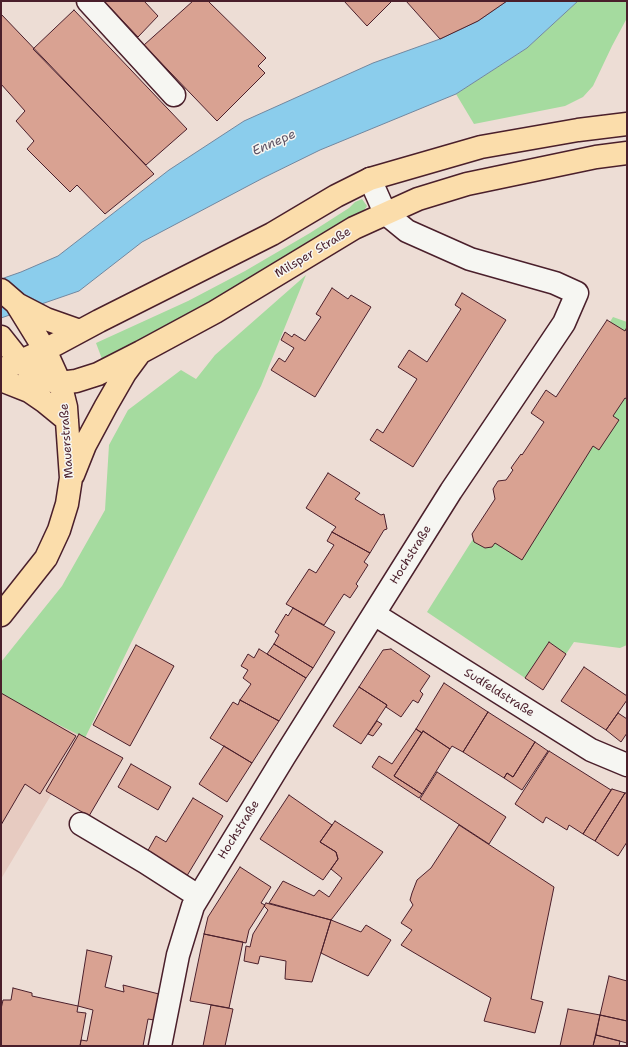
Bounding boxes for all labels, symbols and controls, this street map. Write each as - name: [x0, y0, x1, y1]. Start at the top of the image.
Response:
- water label: Ennepe: [250, 127, 298, 159]
- street label: Milsper Straße: [272, 225, 354, 281]
- street label: Mauerstraße: [57, 403, 77, 479]
- street label: Hochstraße: [387, 523, 435, 587]
- street label: Sudfeldstraße: [461, 666, 537, 720]
- street label: Hochstraße: [215, 798, 263, 862]

